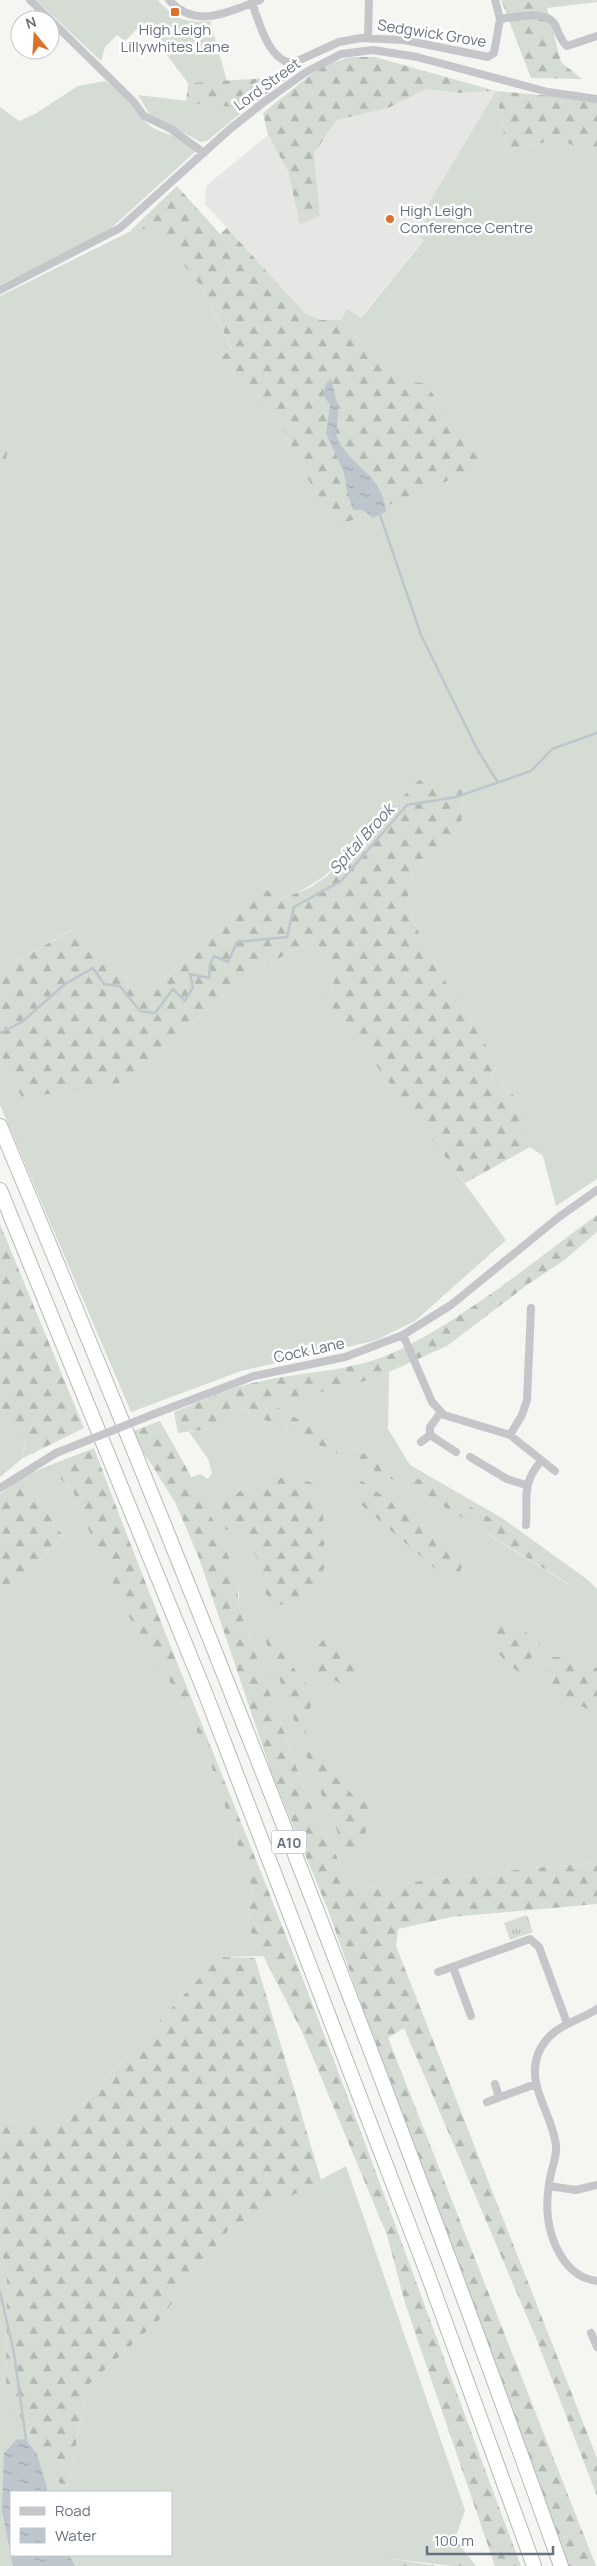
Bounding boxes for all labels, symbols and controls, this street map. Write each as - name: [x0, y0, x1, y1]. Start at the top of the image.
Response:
- marker: High Leigh Lillywhites Lane: [169, 6, 181, 18]
- north arrow: [10, 10, 60, 60]
- text: N: [23, 12, 39, 33]
- street label: Sedgwick Grove: [376, 14, 488, 52]
- place label: High Leigh Lillywhites Lane: [121, 19, 230, 57]
- street label: Lord Street: [229, 53, 305, 115]
- place label: High Leigh Conference Centre: [400, 200, 533, 238]
- marker: High Leigh Conference Centre: [384, 213, 396, 225]
- water label: Spital Brook: [324, 798, 400, 879]
- street label: Cock Lane: [272, 1332, 347, 1368]
- road number: A10: [272, 1830, 306, 1854]
- legend: [10, 2491, 172, 2556]
- text: Road: [55, 2500, 91, 2521]
- scale bar: [427, 2524, 553, 2556]
- text: Water: [55, 2525, 97, 2546]
- text: 100 m: [434, 2530, 474, 2551]

